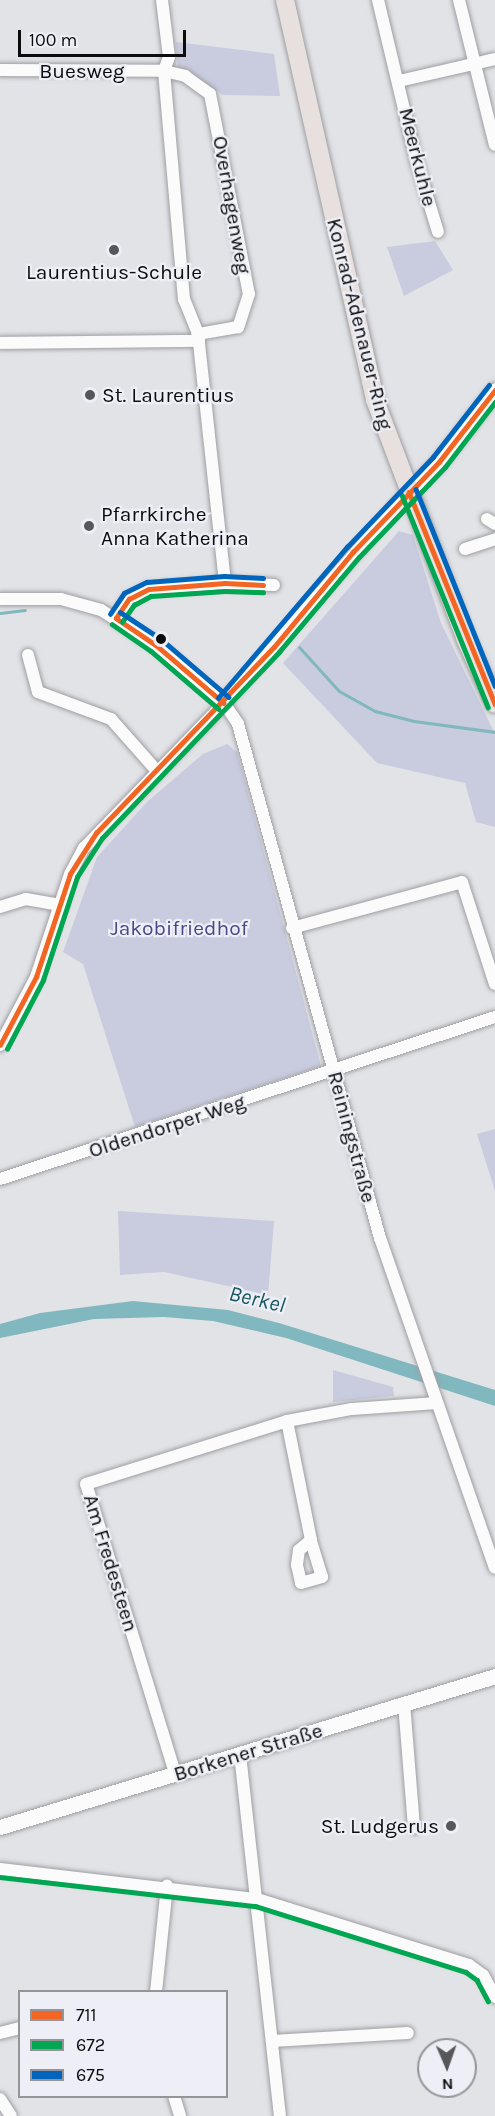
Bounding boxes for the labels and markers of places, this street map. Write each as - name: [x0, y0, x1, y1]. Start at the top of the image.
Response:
- marker: Laurentius-Schule: [107, 243, 121, 257]
- place label: Laurentius-Schule: [26, 259, 202, 285]
- place label: St. Laurentius: [102, 382, 234, 408]
- marker: St. Laurentius: [83, 388, 97, 402]
- place label: Pfarrkirche Anna Katherina: [101, 501, 249, 551]
- marker: Pfarrkirche Anna Katherina: [82, 519, 96, 533]
- unlabelled marker: [155, 633, 167, 645]
- place label: St. Ludgerus: [321, 1813, 439, 1839]
- marker: St. Ludgerus: [444, 1819, 458, 1833]

